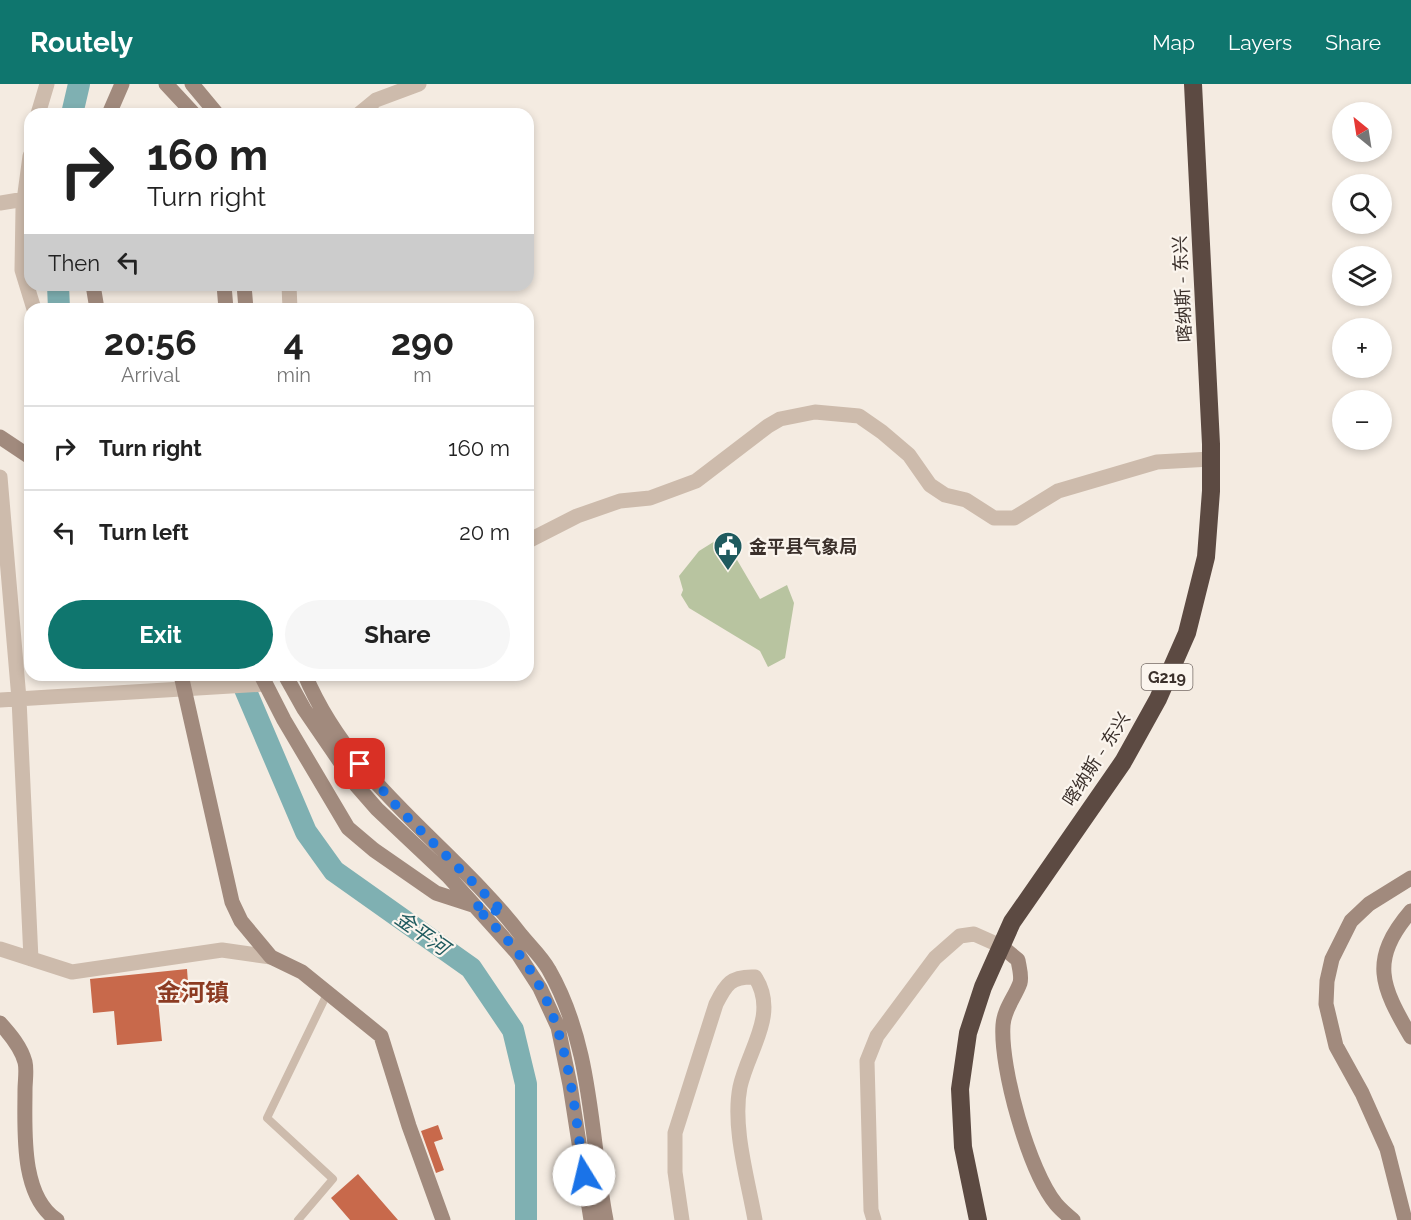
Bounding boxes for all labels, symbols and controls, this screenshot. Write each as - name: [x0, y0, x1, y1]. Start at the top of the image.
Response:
- text: Routely: [30, 26, 133, 59]
- text: Map: [1152, 30, 1195, 55]
- text: Layers: [1228, 30, 1292, 55]
- text: Share: [1325, 30, 1381, 55]
- north arrow: [1332, 102, 1392, 162]
- map controls: [1332, 102, 1392, 450]
- text: 160 m: [147, 131, 268, 180]
- icon: right: [48, 132, 126, 210]
- button: search: [1332, 174, 1392, 234]
- text: Turn right: [147, 181, 266, 212]
- street label: 喀纳斯 - 东兴: [1169, 235, 1195, 343]
- icon: left: [112, 246, 145, 279]
- button: layers: [1332, 246, 1392, 306]
- text: Then: [48, 250, 100, 276]
- button: +: [1332, 318, 1392, 378]
- text: 20:56: [104, 321, 197, 363]
- text: 4: [283, 321, 304, 363]
- text: 290: [391, 321, 454, 363]
- text: Arrival: [121, 363, 180, 387]
- text: min: [277, 363, 311, 387]
- text: m: [413, 363, 432, 387]
- button: −: [1332, 390, 1392, 450]
- icon: right: [48, 432, 81, 465]
- text: Turn right: [99, 435, 202, 461]
- text: 160 m: [448, 435, 510, 461]
- icon: left: [48, 516, 81, 549]
- text: Turn left: [99, 519, 189, 545]
- text: 20 m: [459, 519, 510, 545]
- public building icon: 金平县气象局: [712, 530, 744, 572]
- place label: 金平县气象局: [749, 536, 857, 557]
- button: Exit: [48, 600, 273, 669]
- button: Share: [285, 600, 510, 669]
- road number: G219: [1142, 664, 1192, 690]
- street label: 喀纳斯 - 东兴: [1058, 709, 1134, 809]
- pin: [334, 738, 385, 789]
- icon: arrive: [343, 747, 376, 780]
- water label: 金平河: [391, 906, 457, 962]
- district label: 金河镇: [157, 978, 229, 1007]
- position arrow: [552, 1143, 616, 1207]

